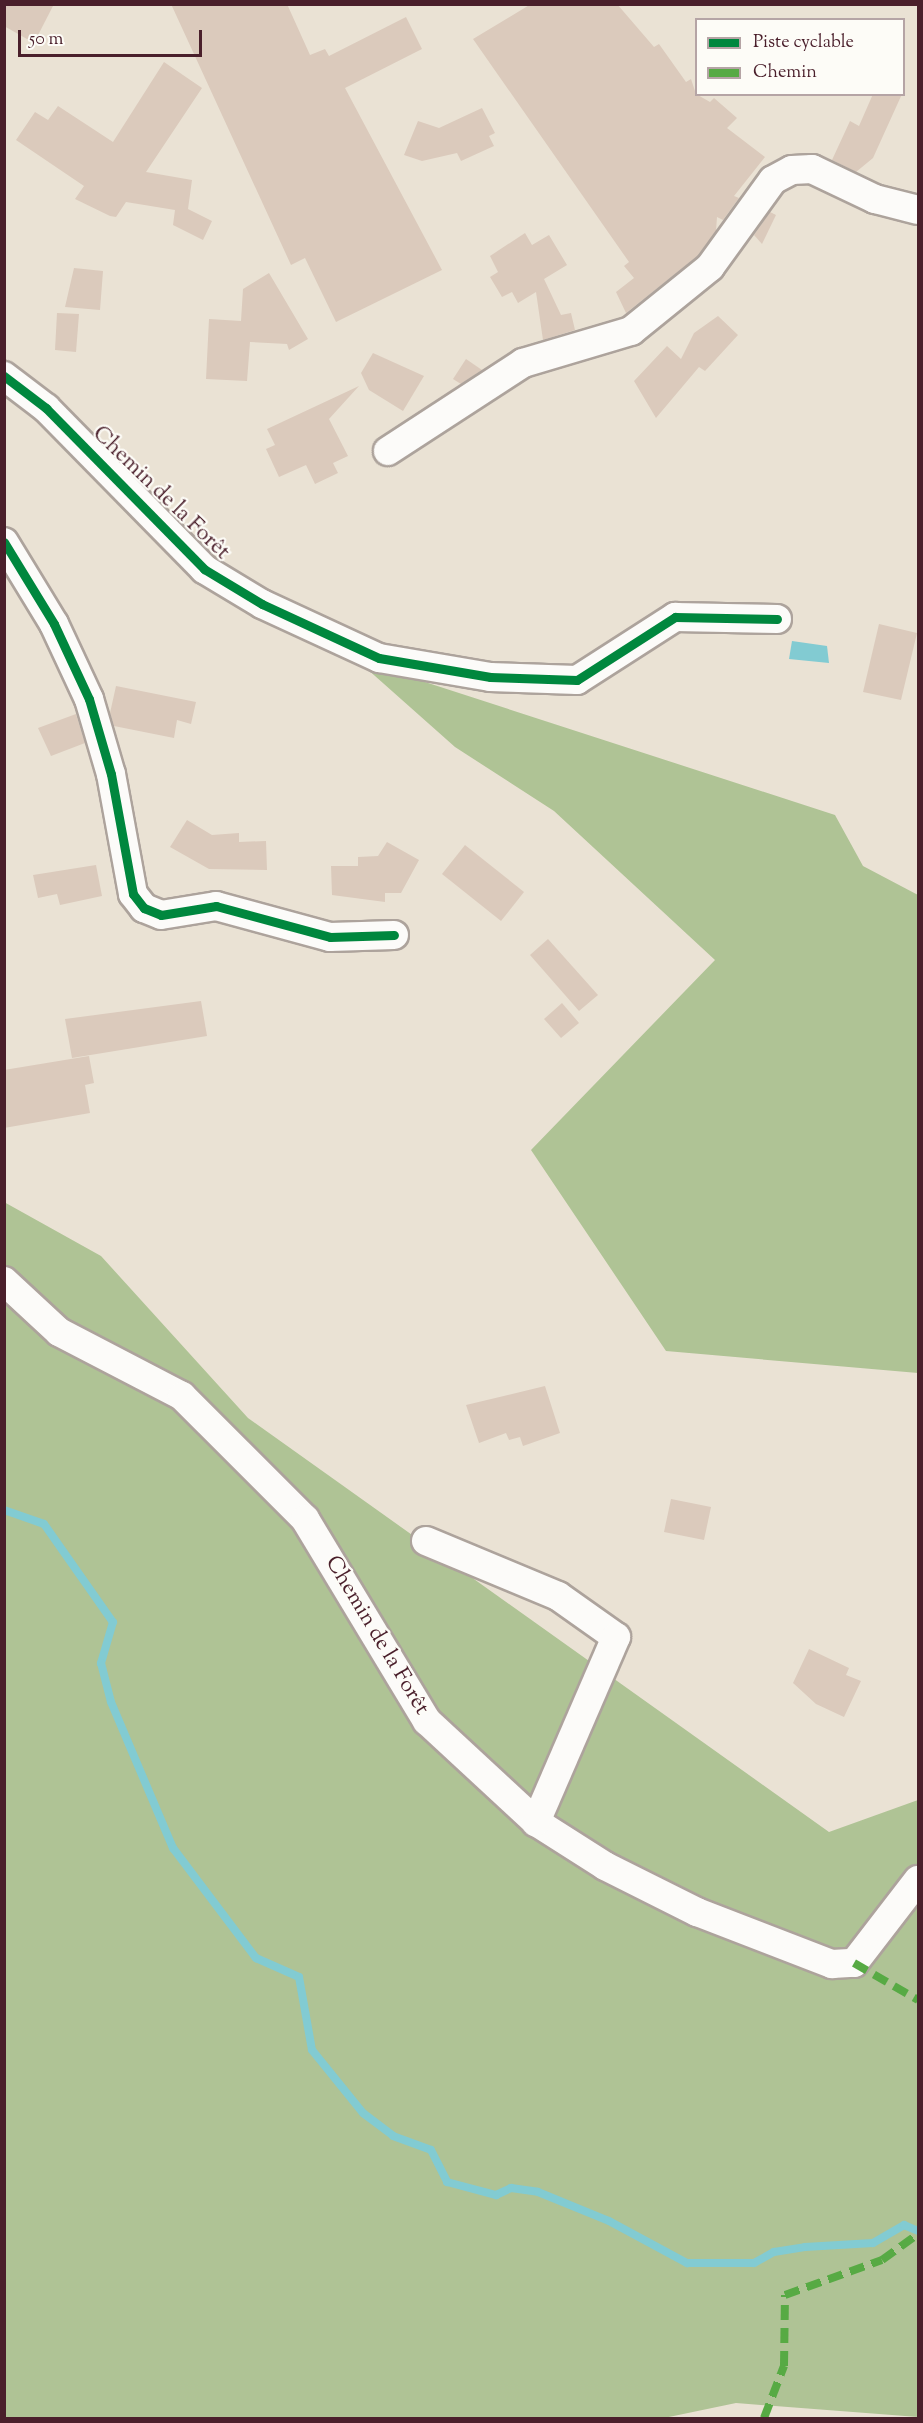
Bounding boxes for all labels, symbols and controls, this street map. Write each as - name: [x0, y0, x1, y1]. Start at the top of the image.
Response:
- scale bar: [21, 18, 206, 56]
- legend: [695, 18, 905, 96]
- text: 50 m: [29, 27, 63, 53]
- text: Piste cyclable: [753, 30, 854, 56]
- text: Chemin: [753, 60, 817, 86]
- street label: Chemin de la Forêt: [86, 422, 234, 566]
- street label: Chemin de la Forêt: [318, 1552, 434, 1720]

